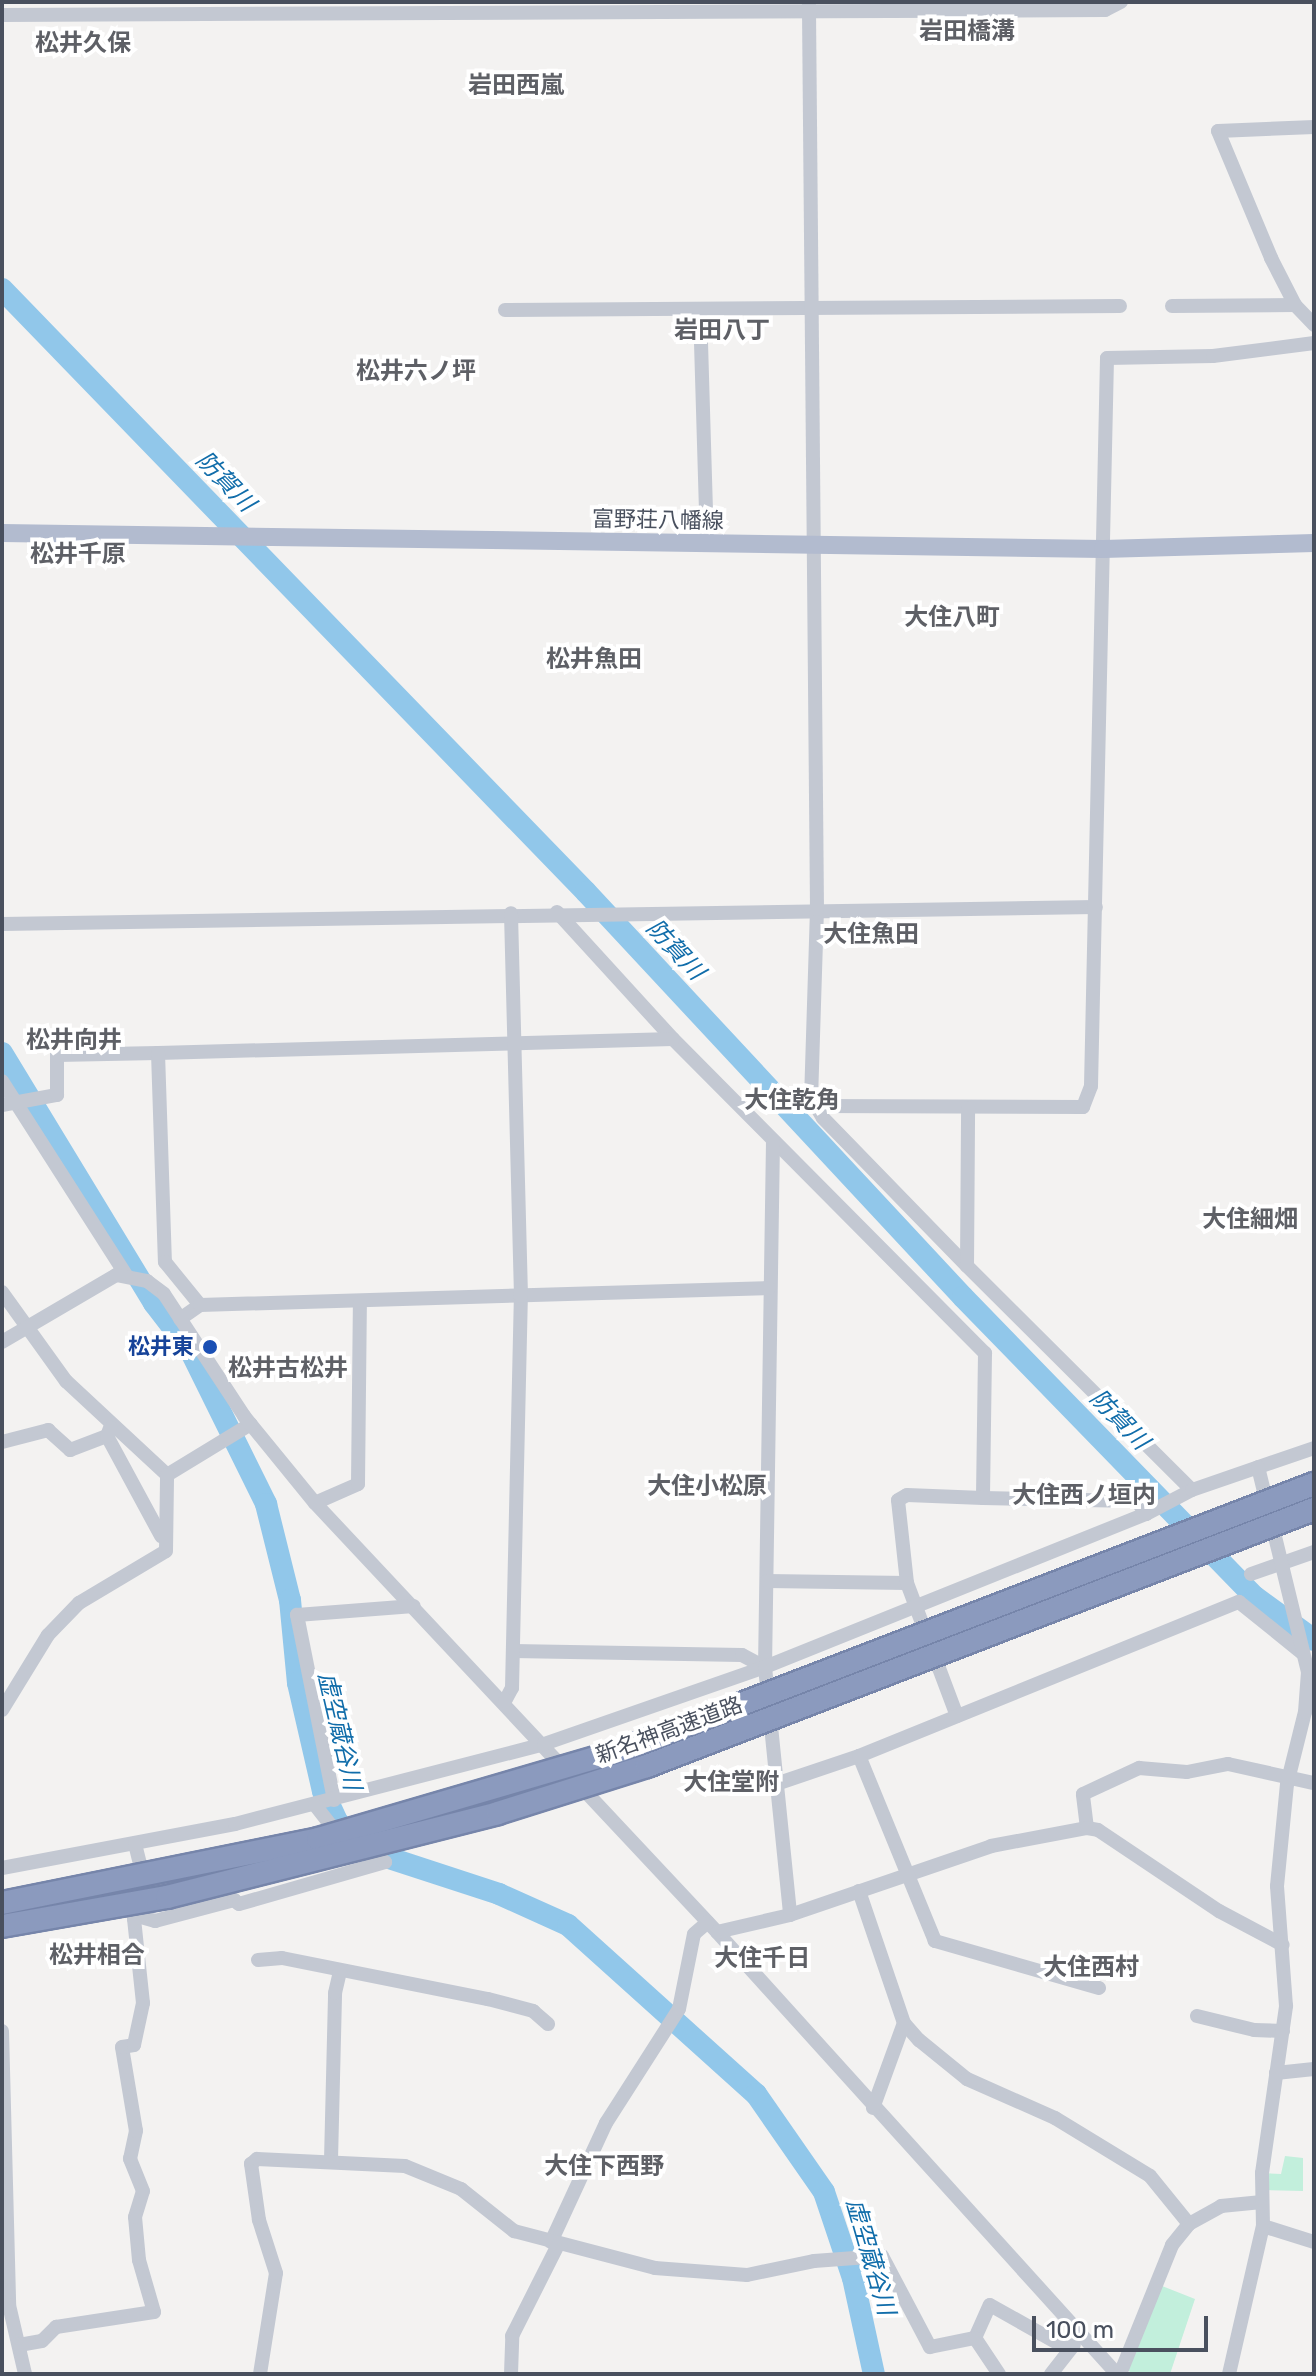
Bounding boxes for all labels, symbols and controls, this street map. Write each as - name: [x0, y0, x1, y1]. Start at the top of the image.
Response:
- district label: 岩田橋溝: [919, 18, 1015, 46]
- district label: 松井久保: [35, 30, 131, 58]
- district label: 岩田西嵐: [468, 72, 564, 100]
- district label: 岩田八丁: [674, 317, 770, 345]
- district label: 松井六ノ坪: [356, 358, 476, 386]
- water label: 防賀川: [190, 446, 260, 518]
- street label: 富野荘八幡線: [592, 506, 724, 534]
- district label: 松井千原: [30, 541, 126, 569]
- district label: 大住八町: [904, 604, 1000, 632]
- district label: 松井魚田: [546, 646, 642, 674]
- water label: 防賀川: [640, 914, 710, 986]
- district label: 大住魚田: [823, 921, 919, 949]
- district label: 松井向井: [26, 1027, 122, 1055]
- district label: 大住乾角: [744, 1087, 840, 1115]
- district label: 大住細畑: [1202, 1206, 1298, 1234]
- place label: 松井東: [128, 1334, 194, 1360]
- marker: 松井東: [201, 1338, 219, 1356]
- district label: 松井古松井: [228, 1355, 348, 1383]
- water label: 防賀川: [1084, 1384, 1154, 1456]
- district label: 大住小松原: [647, 1473, 767, 1501]
- district label: 大住西ノ垣内: [1012, 1482, 1156, 1510]
- water label: 虚空蔵谷川: [311, 1669, 367, 1793]
- street label: 新名神高速道路: [592, 1691, 746, 1769]
- district label: 大住堂附: [683, 1769, 779, 1797]
- district label: 松井相合: [49, 1942, 145, 1970]
- district label: 大住千日: [714, 1945, 810, 1973]
- district label: 大住西村: [1043, 1954, 1139, 1982]
- district label: 大住下西野: [544, 2153, 664, 2181]
- water label: 虚空蔵谷川: [840, 2195, 900, 2319]
- scale bar: [1036, 2300, 1212, 2350]
- text: 100 m: [1046, 2316, 1114, 2344]

